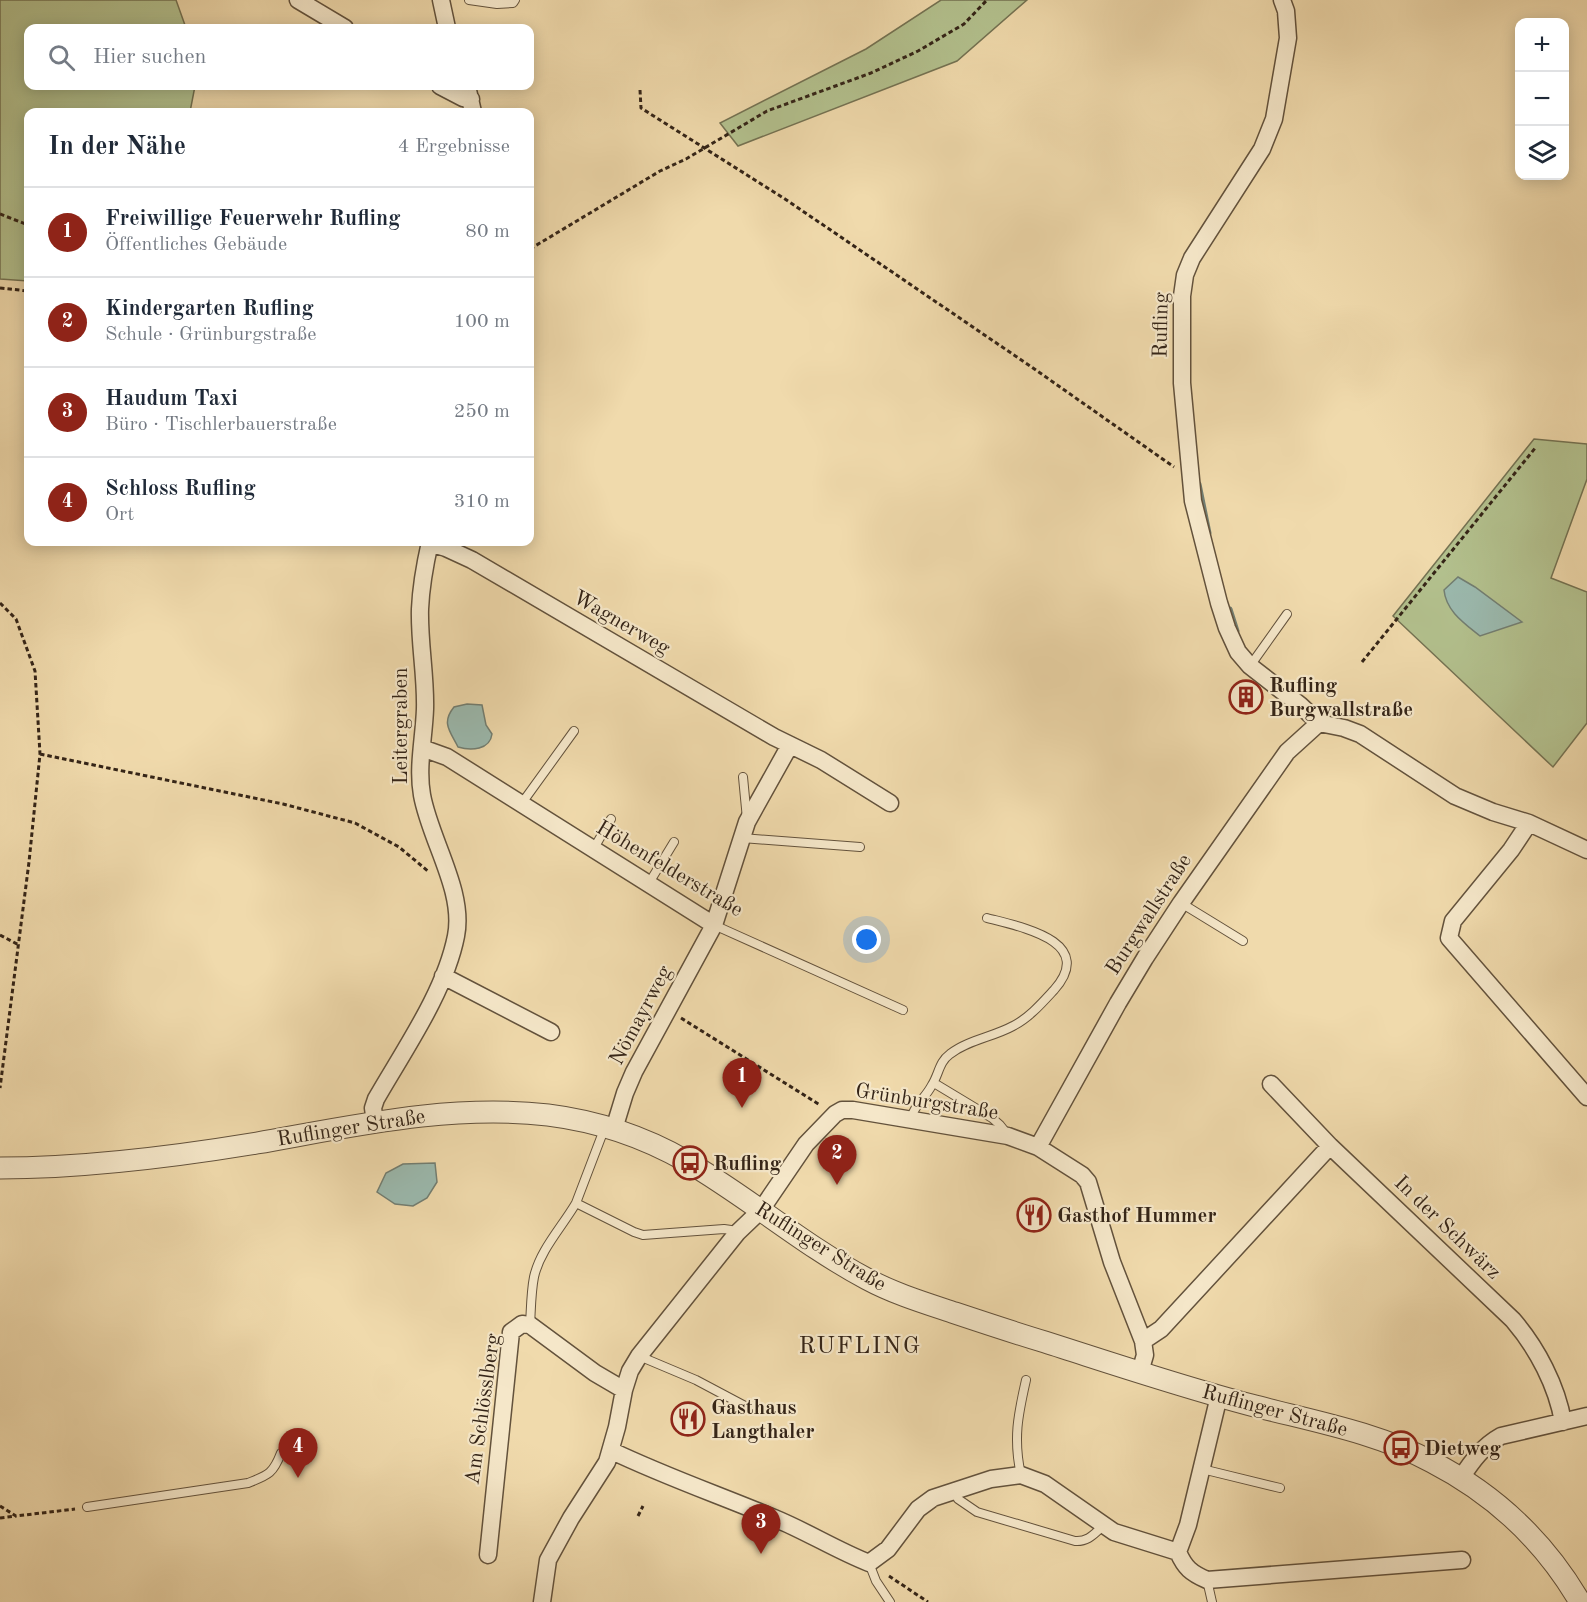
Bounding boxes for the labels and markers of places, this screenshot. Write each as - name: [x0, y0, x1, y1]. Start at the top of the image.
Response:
- place label: Rufling Burgwallstraße: [1269, 676, 1413, 721]
- building icon: Rufling Burgwallstraße: [1228, 679, 1264, 715]
- pin: 1: [722, 1058, 762, 1108]
- pin: 2: [818, 1136, 856, 1185]
- bus stop icon: Rufling: [672, 1145, 708, 1181]
- place label: Rufling: [713, 1154, 782, 1175]
- restaurant icon: Gasthof Hummer: [1016, 1197, 1052, 1233]
- place label: Gasthof Hummer: [1057, 1206, 1217, 1227]
- place label: Gasthaus Langthaler: [711, 1398, 815, 1443]
- restaurant icon: Gasthaus Langthaler: [670, 1401, 706, 1437]
- pin: 4: [278, 1428, 318, 1478]
- bus stop icon: Dietweg: [1383, 1430, 1419, 1466]
- place label: Dietweg: [1424, 1439, 1501, 1460]
- pin: 3: [742, 1504, 780, 1554]

